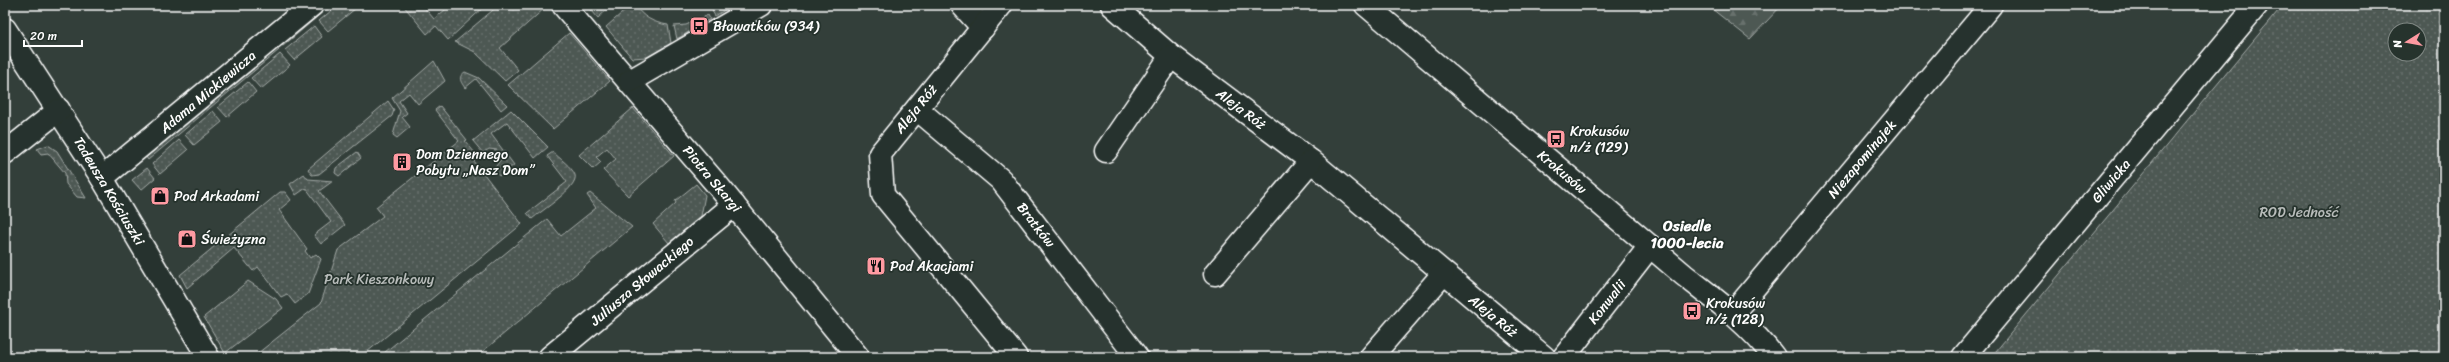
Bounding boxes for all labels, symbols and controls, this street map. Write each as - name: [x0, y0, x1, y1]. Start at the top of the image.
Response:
- place label: Bławatków (934): [713, 14, 820, 39]
- bus stop icon: Bławatków (934): [688, 15, 710, 37]
- scale bar: [24, 22, 82, 48]
- north arrow: [2387, 22, 2427, 62]
- text: 20 m: [30, 25, 57, 47]
- text: N: [2388, 38, 2408, 50]
- street label: Adama Mickiewicza: [153, 44, 262, 141]
- street label: Aleja Róż: [887, 78, 944, 140]
- street label: Aleja Róż: [1210, 81, 1272, 137]
- street label: Niezapominajek: [1821, 114, 1903, 204]
- place label: Krokusów n/ż (129): [1570, 119, 1629, 160]
- bus stop icon: Krokusów n/ż (129): [1545, 128, 1567, 150]
- street label: Tadeusza Kościuszki: [67, 132, 152, 251]
- street label: Piotra Skargi: [676, 140, 749, 219]
- place label: Dom Dziennego Pobytu „Nasz Dom”: [416, 142, 536, 183]
- street label: Krokusów: [1531, 144, 1593, 201]
- building icon: Dom Dziennego Pobytu „Nasz Dom”: [391, 151, 413, 173]
- street label: Gliwicka: [2085, 153, 2137, 209]
- place label: Pod Arkadami: [174, 184, 260, 209]
- shop icon: Pod Arkadami: [149, 185, 171, 207]
- street label: Bratków: [1010, 197, 1062, 253]
- park label: ROD Jedność: [2260, 200, 2339, 225]
- district label: Osiedle 1000-lecia: [1651, 213, 1724, 256]
- place label: Świeżyzna: [201, 227, 266, 252]
- shop icon: Świeżyzna: [176, 228, 198, 250]
- street label: Juliusza Słowackiego: [583, 230, 700, 333]
- place label: Pod Akacjami: [890, 254, 975, 279]
- restaurant icon: Pod Akacjami: [865, 255, 887, 277]
- park label: Park Kieszonkowy: [324, 267, 435, 292]
- street label: Konwalii: [1581, 273, 1633, 330]
- street label: Aleja Róż: [1462, 287, 1524, 344]
- place label: Krokusów n/ż (128): [1706, 291, 1765, 332]
- bus stop icon: Krokusów n/ż (128): [1681, 300, 1703, 322]

